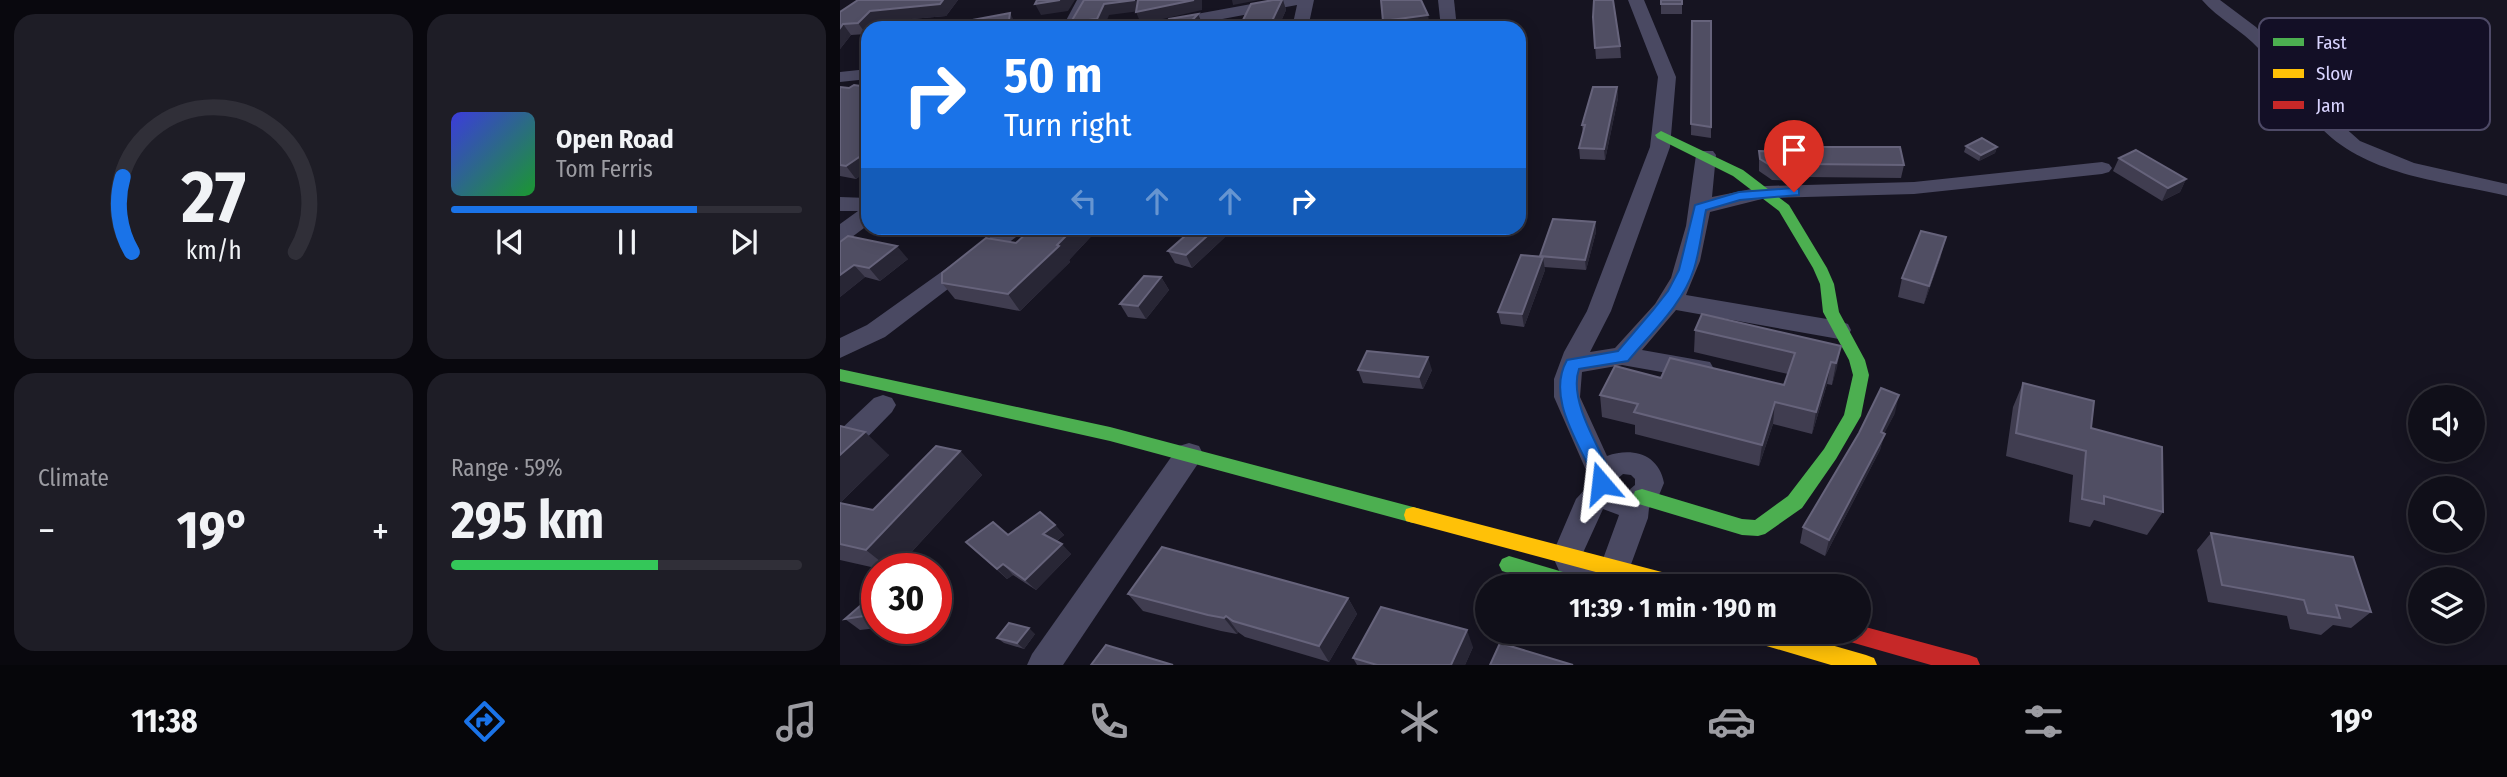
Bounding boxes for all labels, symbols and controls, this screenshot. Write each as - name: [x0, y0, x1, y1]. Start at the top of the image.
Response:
- legend: [2259, 18, 2490, 130]
- text: Fast: [2316, 31, 2347, 54]
- text: 50 m: [1004, 46, 1102, 105]
- icon: right: [889, 49, 980, 140]
- text: Slow: [2316, 62, 2353, 85]
- text: Jam: [2316, 94, 2345, 117]
- text: Turn right: [1004, 106, 1131, 144]
- pin: [1764, 120, 1824, 192]
- text: Open Road: [556, 124, 674, 155]
- icon: arrive: [1775, 131, 1813, 169]
- text: 27: [180, 155, 246, 242]
- text: Tom Ferris: [556, 155, 653, 183]
- icon: left: [1065, 182, 1103, 220]
- icon: ahead: [1138, 182, 1176, 220]
- icon: ahead: [1211, 182, 1249, 220]
- icon: right: [1284, 182, 1322, 220]
- icon: previous: [491, 223, 529, 261]
- icon: pause: [608, 223, 646, 261]
- icon: next: [725, 223, 763, 261]
- text: km/h: [186, 236, 241, 266]
- map controls: [2408, 385, 2485, 644]
- button: sound: [2408, 385, 2485, 462]
- position arrow: [1564, 446, 1638, 520]
- text: Range · 59%: [451, 454, 563, 482]
- text: Climate: [38, 464, 109, 492]
- button: search: [2408, 476, 2485, 553]
- text: 295 km: [451, 489, 604, 552]
- text: 19°: [177, 499, 250, 562]
- text: −: [38, 508, 55, 554]
- text: +: [372, 508, 389, 554]
- speed limit sign: 30: [861, 553, 952, 644]
- button: layers: [2408, 567, 2485, 644]
- text: 11:39 · 1 min · 190 m: [1569, 593, 1777, 624]
- icon: directions: [460, 697, 509, 746]
- icon: music: [772, 697, 821, 746]
- icon: phone: [1084, 697, 1133, 746]
- icon: climate: [1395, 697, 1444, 746]
- icon: car: [1707, 697, 1756, 746]
- icon: filters: [2019, 697, 2068, 746]
- text: 11:38: [131, 702, 198, 740]
- text: 19°: [2331, 702, 2376, 740]

